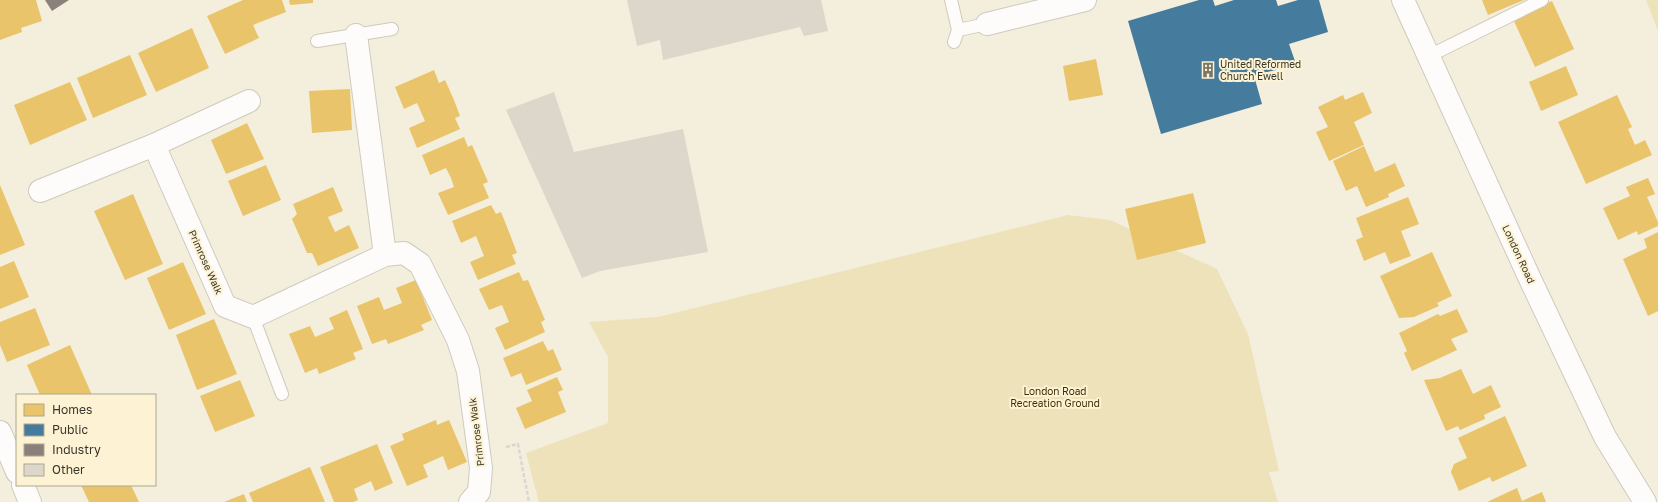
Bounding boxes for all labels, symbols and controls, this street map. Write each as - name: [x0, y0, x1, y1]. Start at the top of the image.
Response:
- place label: United Reformed Church Ewell: [1220, 58, 1301, 82]
- building icon: United Reformed Church Ewell: [1199, 61, 1217, 79]
- street label: London Road: [1500, 223, 1538, 285]
- street label: Primrose Walk: [186, 228, 226, 296]
- park label: London Road Recreation Ground: [1010, 385, 1100, 409]
- legend: [16, 394, 156, 486]
- street label: Primrose Walk: [466, 397, 486, 467]
- text: Homes: [52, 402, 92, 417]
- text: Public: [52, 422, 89, 437]
- text: Industry: [52, 442, 101, 457]
- text: Other: [52, 462, 85, 477]

